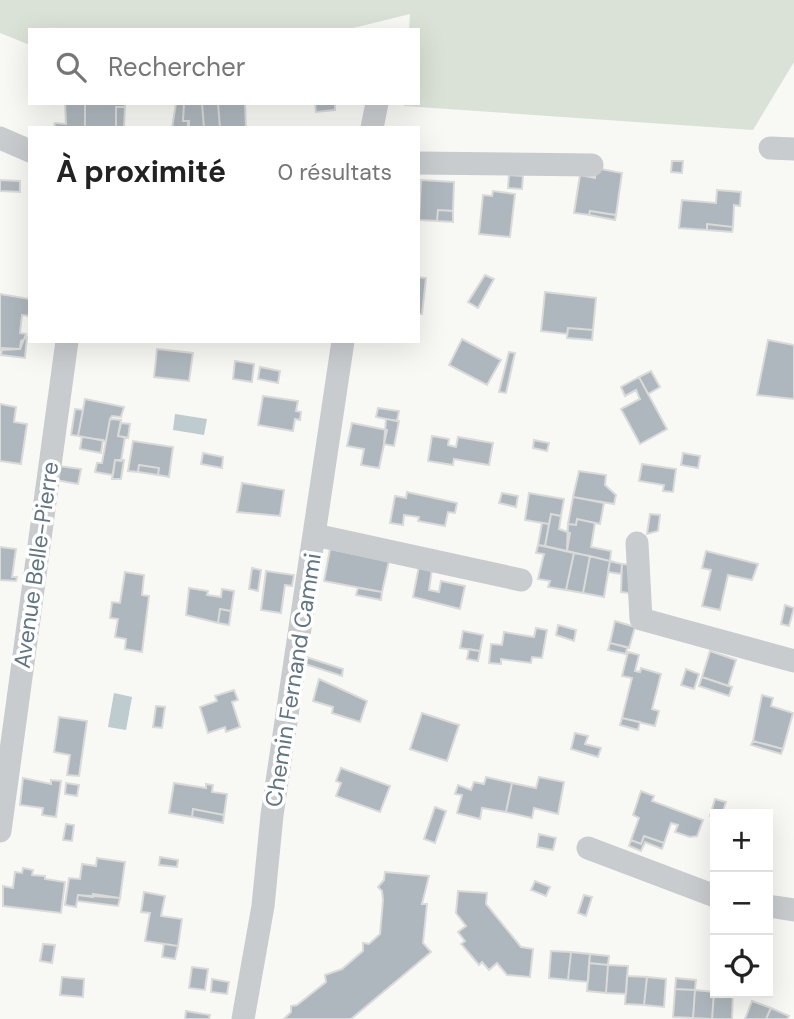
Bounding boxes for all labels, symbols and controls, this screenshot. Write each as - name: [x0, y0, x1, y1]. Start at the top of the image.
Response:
- search box: [28, 28, 420, 105]
- icon: search: [52, 48, 90, 86]
- text: Rechercher: [108, 50, 245, 84]
- text: À proximité: [56, 152, 226, 191]
- text: 0 résultats: [277, 157, 392, 187]
- street label: Avenue Belle-Pierre: [7, 460, 65, 670]
- street label: Chemin Fernand Cammi: [258, 551, 328, 809]
- map controls: [710, 809, 773, 998]
- button: +: [710, 809, 773, 872]
- button: −: [710, 872, 773, 935]
- button: locate: [710, 935, 773, 998]

